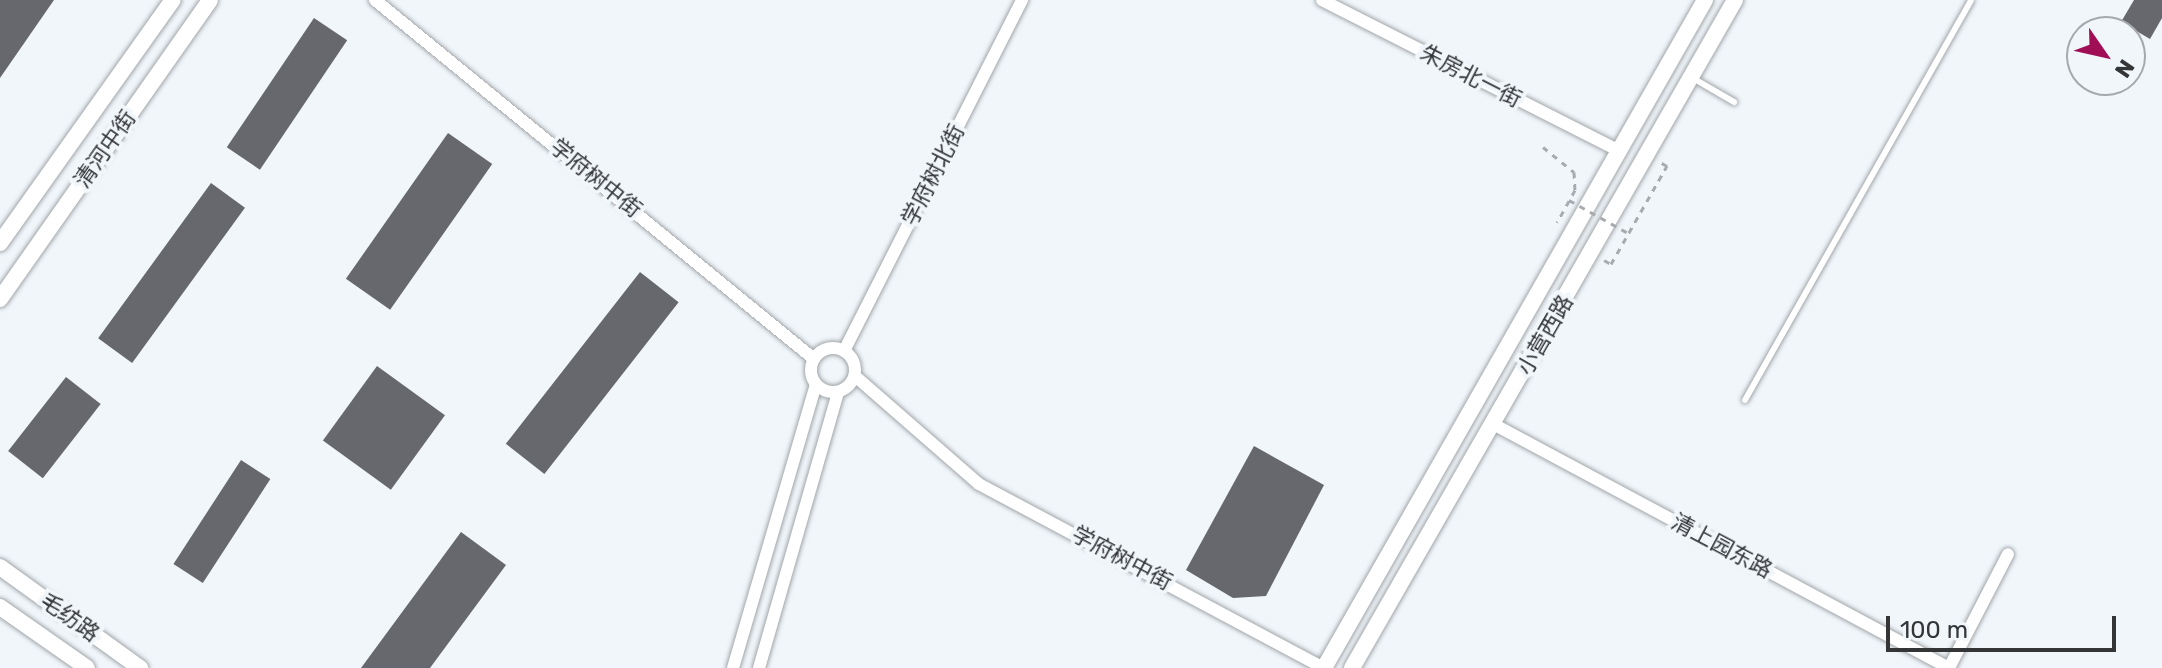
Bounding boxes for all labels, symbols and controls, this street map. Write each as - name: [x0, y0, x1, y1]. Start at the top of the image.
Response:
- north arrow: [2066, 16, 2146, 96]
- street label: 朱房北一街: [1416, 39, 1526, 113]
- text: N: [2109, 54, 2140, 83]
- street label: 清河中街: [69, 105, 141, 193]
- street label: 学府树北街: [896, 120, 970, 230]
- street label: 学府树中街: [545, 133, 647, 223]
- street label: 小营西路: [1512, 290, 1578, 380]
- street label: 清上园东路: [1667, 509, 1777, 583]
- street label: 学府树中街: [1067, 521, 1177, 595]
- street label: 毛纺路: [36, 587, 104, 647]
- scale bar: [1890, 600, 2120, 650]
- text: 100 m: [1900, 616, 1968, 644]

